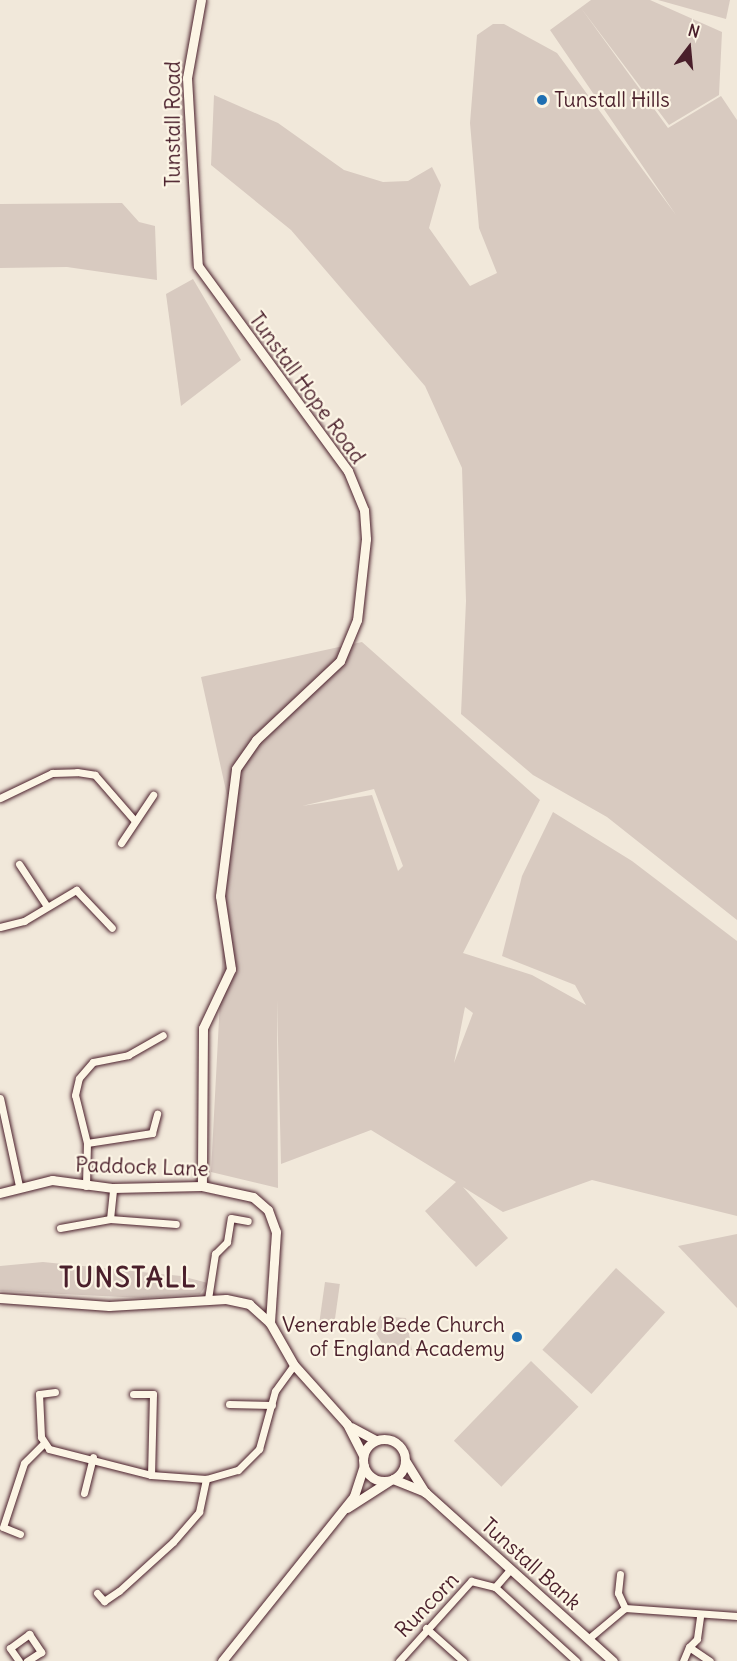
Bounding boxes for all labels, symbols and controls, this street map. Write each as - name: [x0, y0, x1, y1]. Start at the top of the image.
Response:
- north arrow: [659, 18, 719, 78]
- text: N: [686, 20, 702, 42]
- street label: Tunstall Road: [160, 61, 186, 187]
- place label: Tunstall Hills: [554, 87, 670, 113]
- marker: Tunstall Hills: [535, 93, 549, 107]
- street label: Tunstall Hope Road: [244, 307, 370, 469]
- street label: Paddock Lane: [75, 1152, 209, 1182]
- district label: TUNSTALL: [59, 1262, 197, 1294]
- place label: Venerable Bede Church of England Academy: [282, 1312, 505, 1362]
- marker: Venerable Bede Church of England Academy: [510, 1330, 524, 1344]
- street label: Tunstall Bank: [476, 1513, 586, 1615]
- street label: Runcorn: [390, 1567, 464, 1643]

